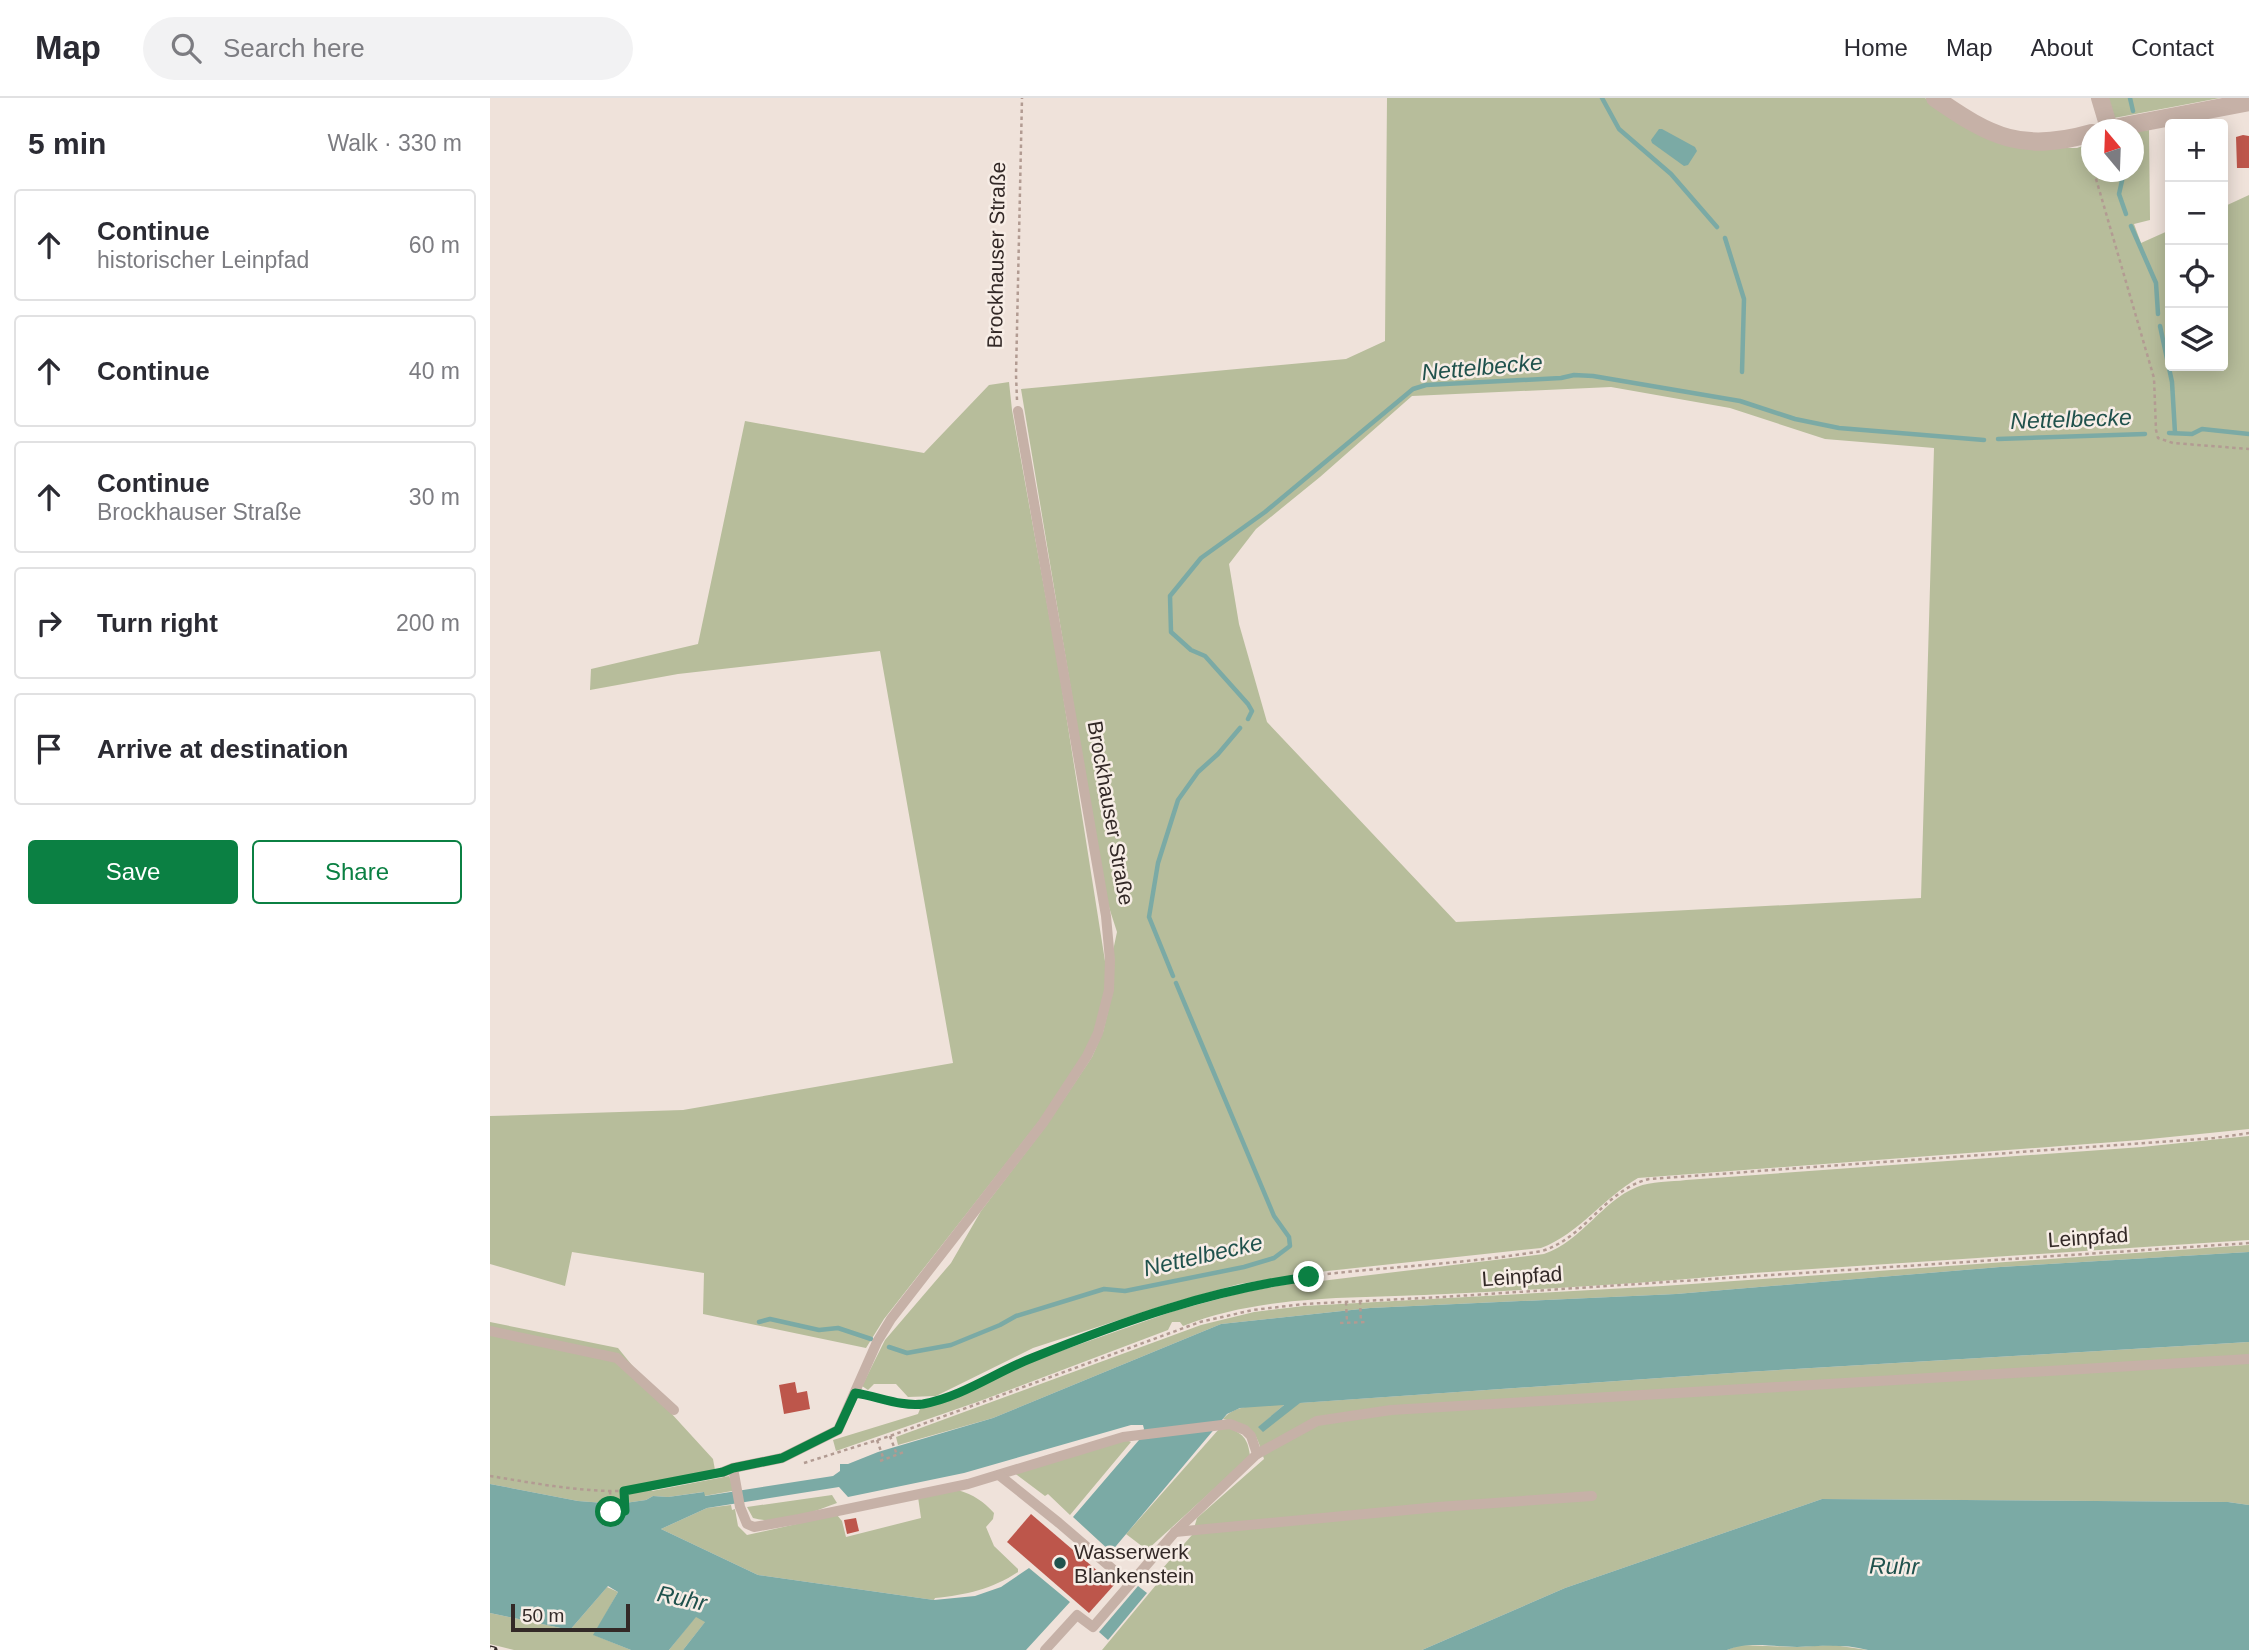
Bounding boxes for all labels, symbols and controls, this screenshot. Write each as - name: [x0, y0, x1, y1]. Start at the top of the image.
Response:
- search box: [143, 17, 633, 80]
- text: Map: [35, 29, 101, 66]
- icon: search: [167, 29, 205, 67]
- text: Search here: [223, 33, 365, 63]
- text: Home: [1844, 34, 1908, 61]
- text: Map: [1946, 34, 1993, 61]
- text: About: [2031, 34, 2093, 61]
- text: Contact: [2131, 34, 2214, 61]
- north arrow: [2081, 119, 2144, 182]
- map controls: [2165, 119, 2228, 371]
- button: +: [2165, 119, 2228, 182]
- text: 5 min: [28, 127, 106, 160]
- text: Walk · 330 m: [327, 130, 462, 156]
- street label: Brockhauser Straße: [983, 161, 1009, 349]
- button: −: [2165, 182, 2228, 245]
- text: Continue: [97, 216, 210, 246]
- icon: ahead: [30, 226, 68, 264]
- text: 60 m: [409, 232, 460, 258]
- button: locate: [2165, 245, 2228, 308]
- text: historischer Leinpfad: [97, 247, 309, 273]
- button: layers: [2165, 308, 2228, 371]
- water label: Nettelbecke: [1420, 349, 1544, 385]
- icon: ahead: [30, 352, 68, 390]
- text: Continue: [97, 356, 210, 386]
- text: 40 m: [409, 358, 460, 384]
- water label: Nettelbecke: [2010, 404, 2132, 434]
- text: Continue: [97, 468, 210, 498]
- icon: ahead: [30, 478, 68, 516]
- text: 30 m: [409, 484, 460, 510]
- text: Brockhauser Straße: [97, 499, 302, 525]
- icon: right: [30, 604, 68, 642]
- text: Turn right: [97, 608, 218, 638]
- text: 200 m: [396, 610, 460, 636]
- street label: Brockhauser Straße: [1083, 719, 1139, 907]
- icon: arrive: [30, 730, 68, 768]
- text: Arrive at destination: [97, 734, 348, 764]
- button: Save: [28, 840, 238, 904]
- button: Share: [252, 840, 462, 904]
- street label: Leinpfad: [2047, 1223, 2129, 1251]
- water label: Nettelbecke: [1141, 1229, 1265, 1281]
- route end: [1293, 1261, 1324, 1292]
- street label: Leinpfad: [1481, 1262, 1563, 1290]
- route start: [595, 1496, 626, 1527]
- place label: Wasserwerk Blankenstein: [1074, 1540, 1194, 1587]
- water label: Ruhr: [1869, 1553, 1920, 1579]
- marker: Wasserwerk Blankenstein: [1052, 1555, 1068, 1571]
- water label: Ruhr: [655, 1580, 710, 1616]
- scale bar: [511, 1601, 630, 1633]
- text: 50 m: [522, 1605, 564, 1626]

